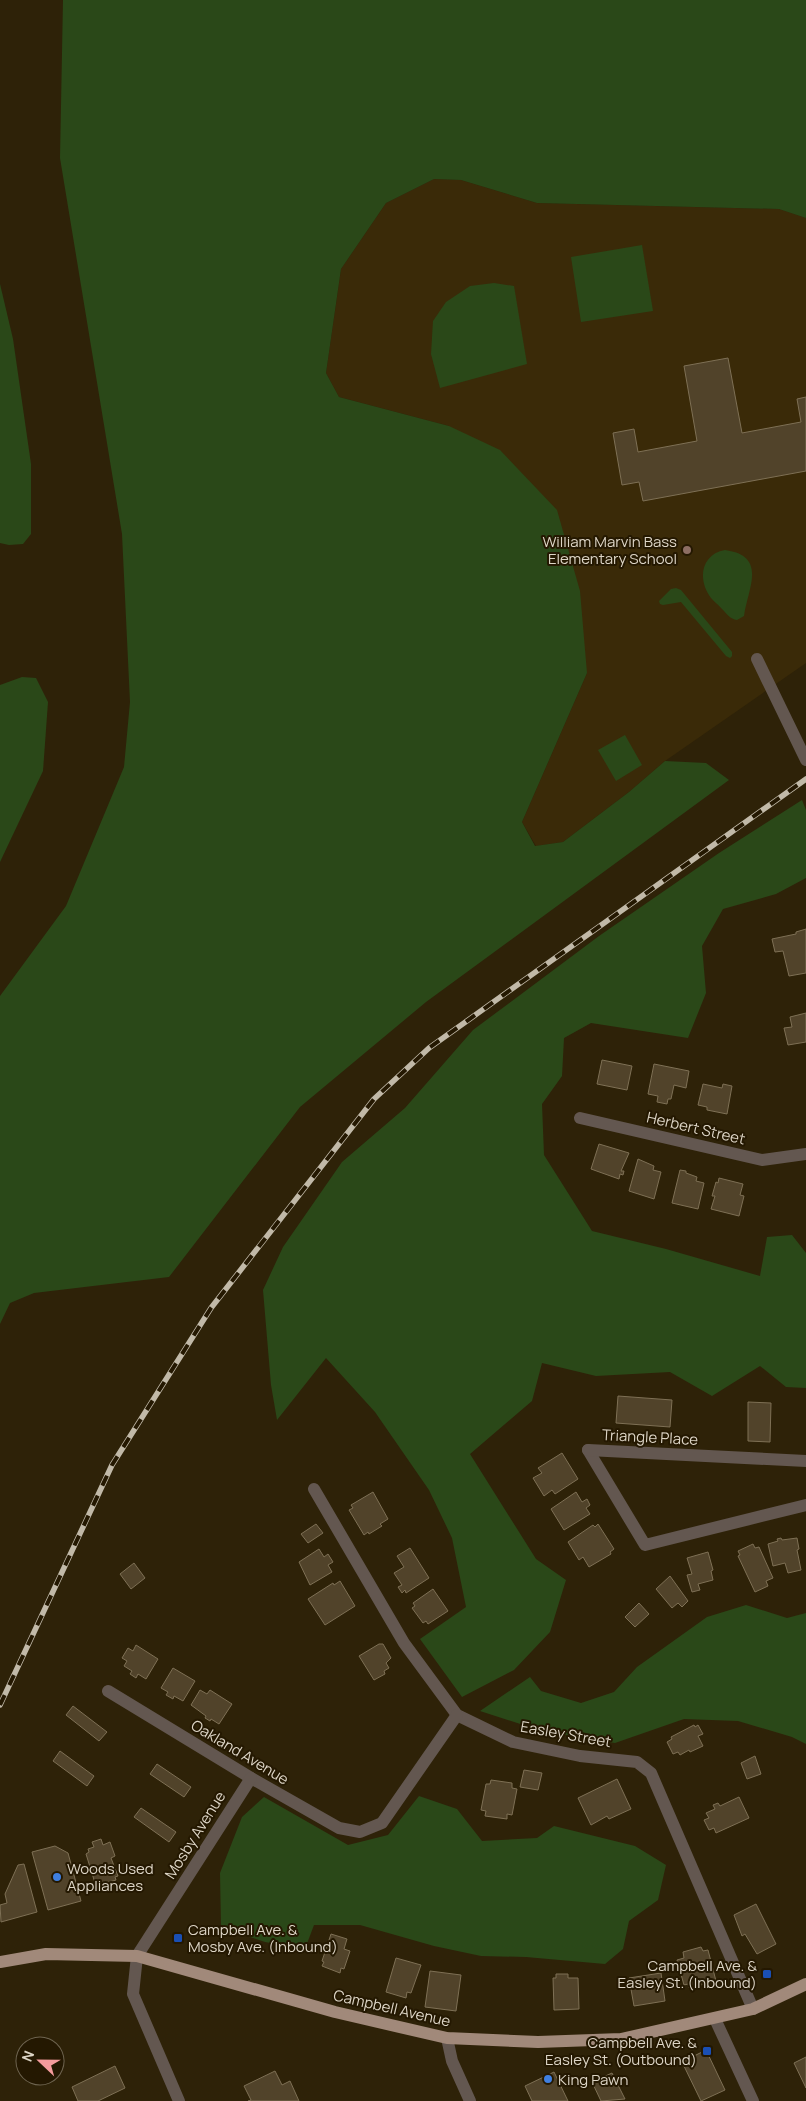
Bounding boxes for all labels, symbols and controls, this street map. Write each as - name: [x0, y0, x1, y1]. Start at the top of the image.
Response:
- place label: William Marvin Bass Elementary School: [543, 531, 677, 569]
- marker: William Marvin Bass Elementary School: [681, 544, 693, 556]
- street label: Herbert Street: [645, 1106, 747, 1150]
- street label: Triangle Place: [601, 1424, 699, 1450]
- street label: Oakland Avenue: [187, 1715, 293, 1790]
- street label: Easley Street: [519, 1716, 613, 1752]
- street label: Mosby Avenue: [160, 1787, 231, 1883]
- place label: Woods Used Appliances: [67, 1858, 154, 1896]
- marker: Woods Used Appliances: [51, 1871, 63, 1883]
- place label: Campbell Ave. & Mosby Ave. (Inbound): [188, 1919, 338, 1957]
- marker: Campbell Ave. & Mosby Ave. (Inbound): [172, 1932, 184, 1944]
- place label: Campbell Ave. & Easley St. (Inbound): [618, 1955, 757, 1993]
- marker: Campbell Ave. & Easley St. (Inbound): [761, 1968, 773, 1980]
- street label: Campbell Avenue: [331, 1984, 453, 2032]
- place label: Campbell Ave. & Easley St. (Outbound): [545, 2032, 697, 2070]
- north arrow: [15, 2036, 65, 2086]
- marker: Campbell Ave. & Easley St. (Outbound): [701, 2045, 713, 2057]
- text: N: [17, 2048, 38, 2064]
- place label: King Pawn: [558, 2069, 628, 2090]
- marker: King Pawn: [542, 2073, 554, 2085]

